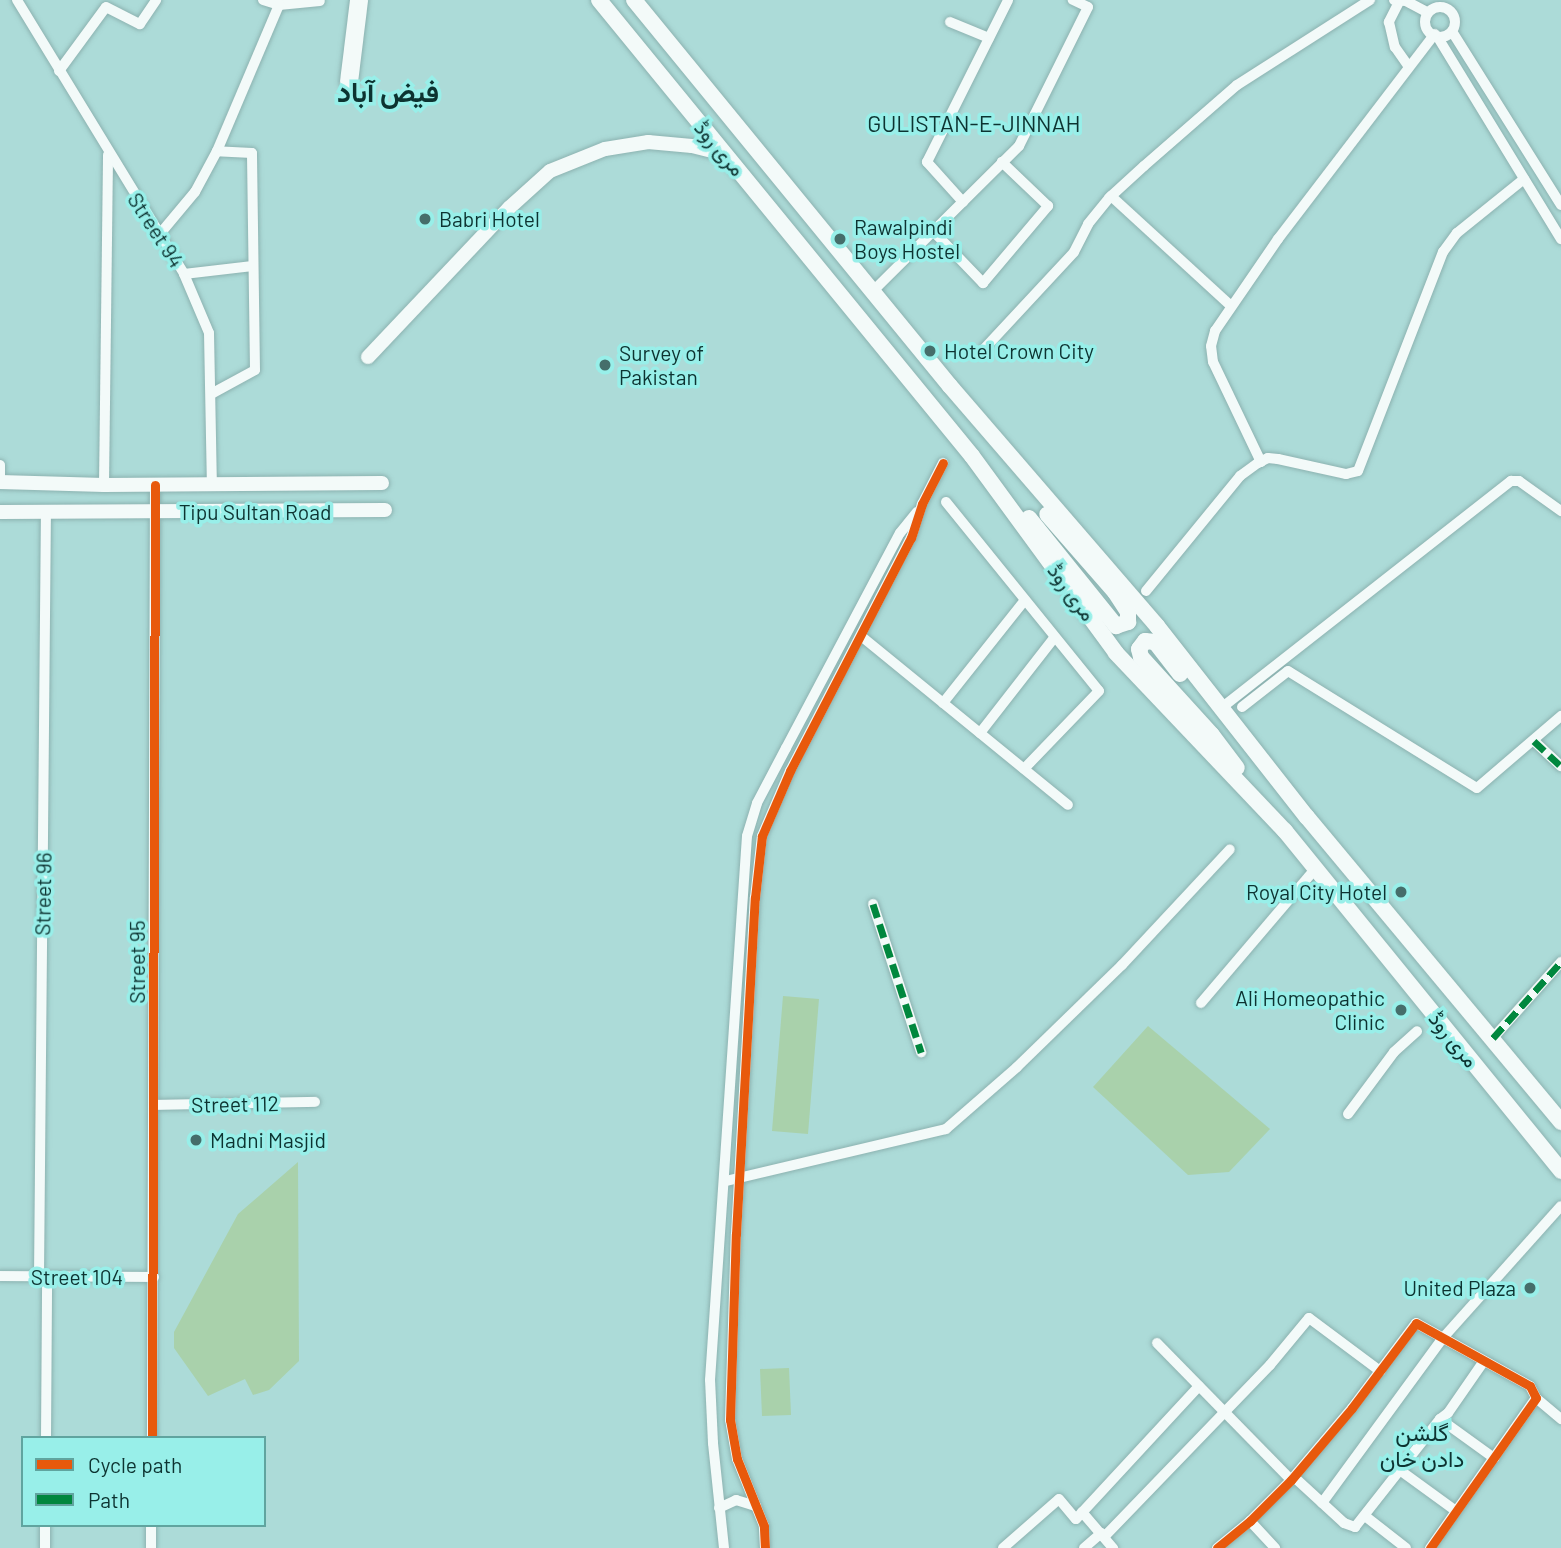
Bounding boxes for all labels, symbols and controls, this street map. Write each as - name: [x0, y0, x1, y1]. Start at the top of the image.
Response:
- district label: فیض آباد: [337, 74, 439, 108]
- district label: GULISTAN-E-JINNAH: [852, 109, 1096, 137]
- street label: مری روڈ: [690, 115, 750, 181]
- street label: Street 94: [123, 188, 189, 272]
- place label: Babri Hotel: [439, 206, 540, 232]
- marker: Babri Hotel: [417, 211, 433, 227]
- place label: Rawalpindi Boys Hostel: [854, 214, 960, 264]
- marker: Rawalpindi Boys Hostel: [832, 231, 848, 247]
- place label: Hotel Crown City: [944, 338, 1094, 364]
- place label: Survey of Pakistan: [619, 340, 704, 390]
- marker: Hotel Crown City: [922, 343, 938, 359]
- marker: Survey of Pakistan: [597, 357, 613, 373]
- street label: Tipu Sultan Road: [179, 499, 331, 525]
- street label: مری روڈ: [1043, 558, 1101, 626]
- street label: Street 96: [30, 852, 56, 936]
- place label: Royal City Hotel: [1246, 879, 1387, 905]
- marker: Royal City Hotel: [1393, 884, 1409, 900]
- street label: Street 95: [124, 920, 150, 1004]
- place label: Ali Homeopathic Clinic: [1235, 985, 1385, 1035]
- marker: Ali Homeopathic Clinic: [1391, 1000, 1411, 1020]
- street label: مری روڈ: [1424, 1006, 1484, 1072]
- street label: Street 112: [191, 1091, 279, 1117]
- place label: Madni Masjid: [210, 1127, 326, 1153]
- marker: Madni Masjid: [188, 1132, 204, 1148]
- street label: Street 104: [31, 1264, 123, 1290]
- place label: United Plaza: [1403, 1275, 1516, 1301]
- marker: United Plaza: [1522, 1280, 1538, 1296]
- district label: گلشن دادن خان: [1380, 1418, 1464, 1472]
- legend: [21, 1436, 266, 1527]
- text: Cycle path: [88, 1452, 182, 1477]
- text: Path: [88, 1487, 130, 1512]

